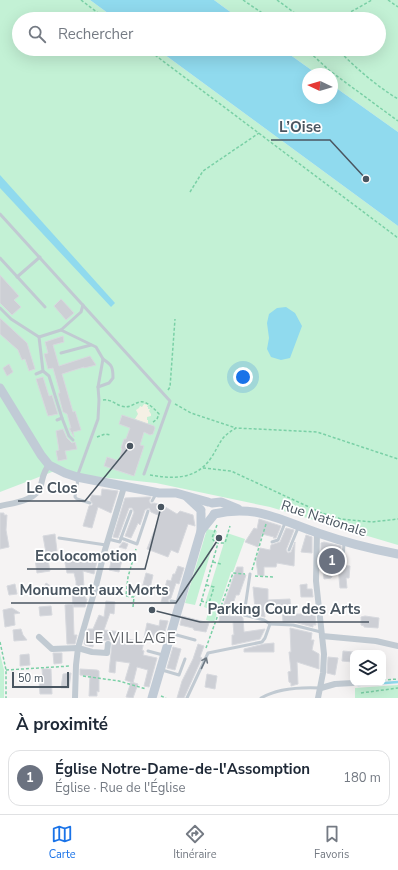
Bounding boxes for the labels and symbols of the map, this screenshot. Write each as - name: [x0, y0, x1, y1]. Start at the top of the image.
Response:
- north arrow: [302, 68, 338, 104]
- callout: L’Oise: [271, 113, 330, 140]
- text: L’Oise: [279, 117, 321, 137]
- your location: [233, 367, 253, 387]
- callout: Le Clos: [18, 474, 85, 501]
- text: Le Clos: [26, 478, 78, 498]
- street label: Rue Nationale: [279, 496, 369, 541]
- callout: Ecolocomotion: [27, 542, 145, 569]
- text: Ecolocomotion: [35, 546, 137, 566]
- pin: 1: [319, 546, 345, 576]
- callout: Monument aux Morts: [11, 576, 176, 603]
- text: Monument aux Morts: [19, 580, 169, 600]
- callout: Parking Cour des Arts: [200, 595, 369, 622]
- text: Parking Cour des Arts: [207, 599, 361, 619]
- district label: LE VILLAGE: [85, 628, 177, 648]
- one-way arrow: [201, 657, 208, 669]
- scale bar: [12, 670, 69, 689]

